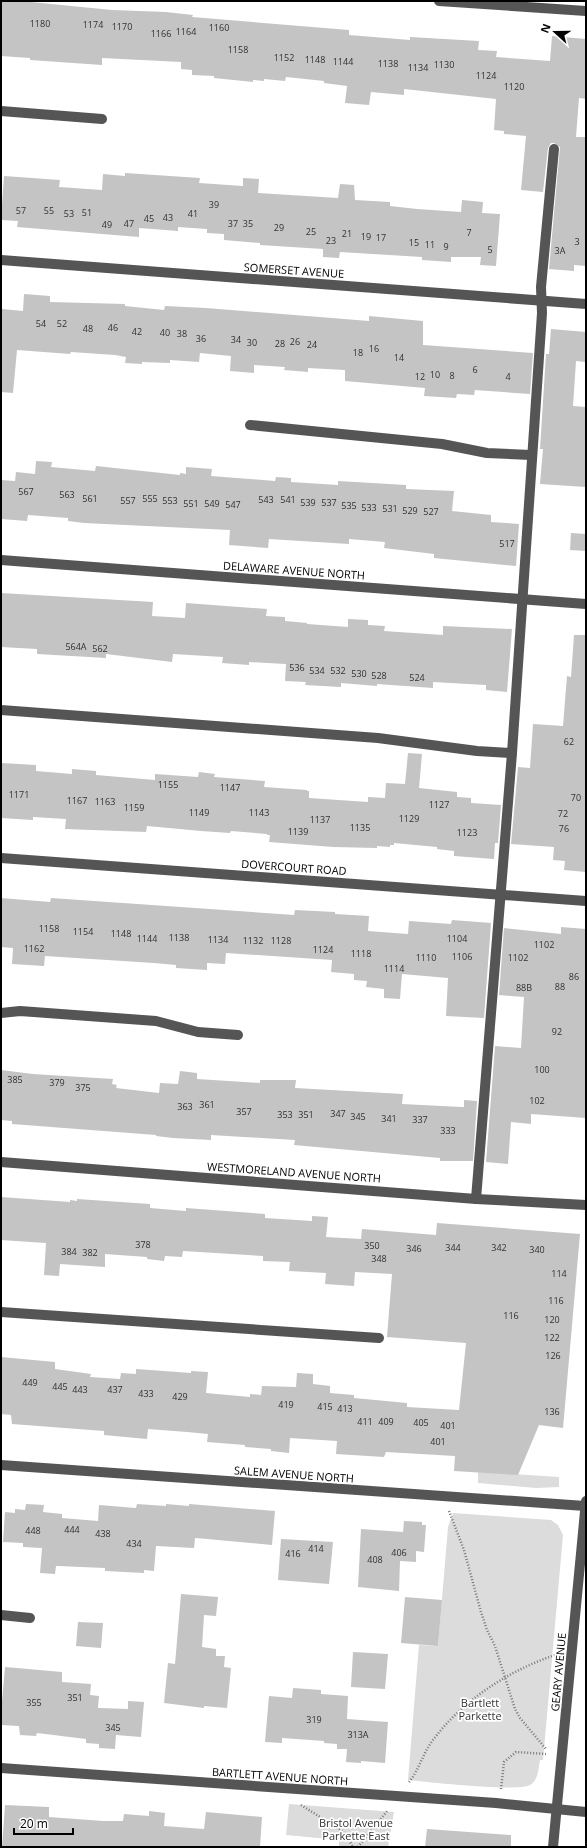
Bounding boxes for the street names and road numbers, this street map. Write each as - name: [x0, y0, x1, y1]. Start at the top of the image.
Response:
- street label: SOMERSET AVENUE: [243, 259, 345, 281]
- street label: DELAWARE AVENUE NORTH: [222, 558, 366, 582]
- street label: DOVERCOURT ROAD: [241, 856, 347, 878]
- street label: WESTMORELAND AVENUE NORTH: [207, 1158, 381, 1186]
- street label: SALEM AVENUE NORTH: [233, 1462, 355, 1486]
- street label: GEARY AVENUE: [547, 1632, 569, 1712]
- street label: BARTLETT AVENUE NORTH: [211, 1764, 349, 1788]

